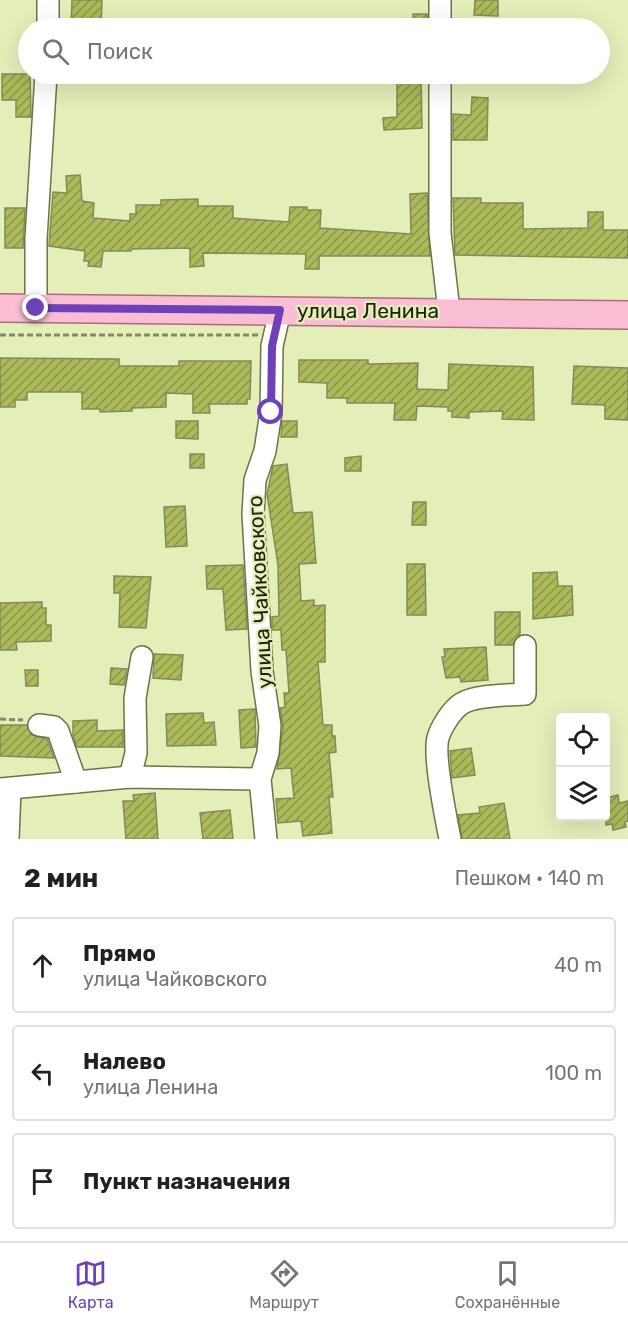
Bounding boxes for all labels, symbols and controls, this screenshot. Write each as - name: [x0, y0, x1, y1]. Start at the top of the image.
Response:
- search box: [18, 18, 610, 84]
- icon: search: [39, 35, 72, 68]
- text: Поиск: [87, 38, 153, 65]
- route end: [22, 294, 48, 320]
- street label: улица Ленина: [297, 298, 439, 323]
- route start: [257, 398, 283, 424]
- street label: улица Чайковского: [242, 495, 277, 689]
- map controls: [556, 713, 610, 821]
- button: locate: [556, 713, 610, 767]
- button: layers: [556, 767, 610, 821]
- text: 2 мин: [24, 863, 98, 894]
- text: Пешком · 140 m: [455, 866, 604, 890]
- text: Прямо: [83, 940, 156, 967]
- icon: ahead: [26, 949, 59, 982]
- text: 40 m: [554, 953, 602, 977]
- text: улица Чайковского: [83, 967, 267, 991]
- text: Налево: [83, 1048, 166, 1075]
- icon: left: [26, 1057, 59, 1090]
- text: 100 m: [545, 1061, 602, 1085]
- text: улица Ленина: [83, 1075, 218, 1099]
- icon: arrive: [26, 1165, 59, 1198]
- text: Пункт назначения: [83, 1168, 291, 1195]
- tab: Карта: [68, 1257, 114, 1312]
- tab: Маршрут: [249, 1257, 319, 1312]
- tab: Сохранённые: [455, 1257, 560, 1312]

